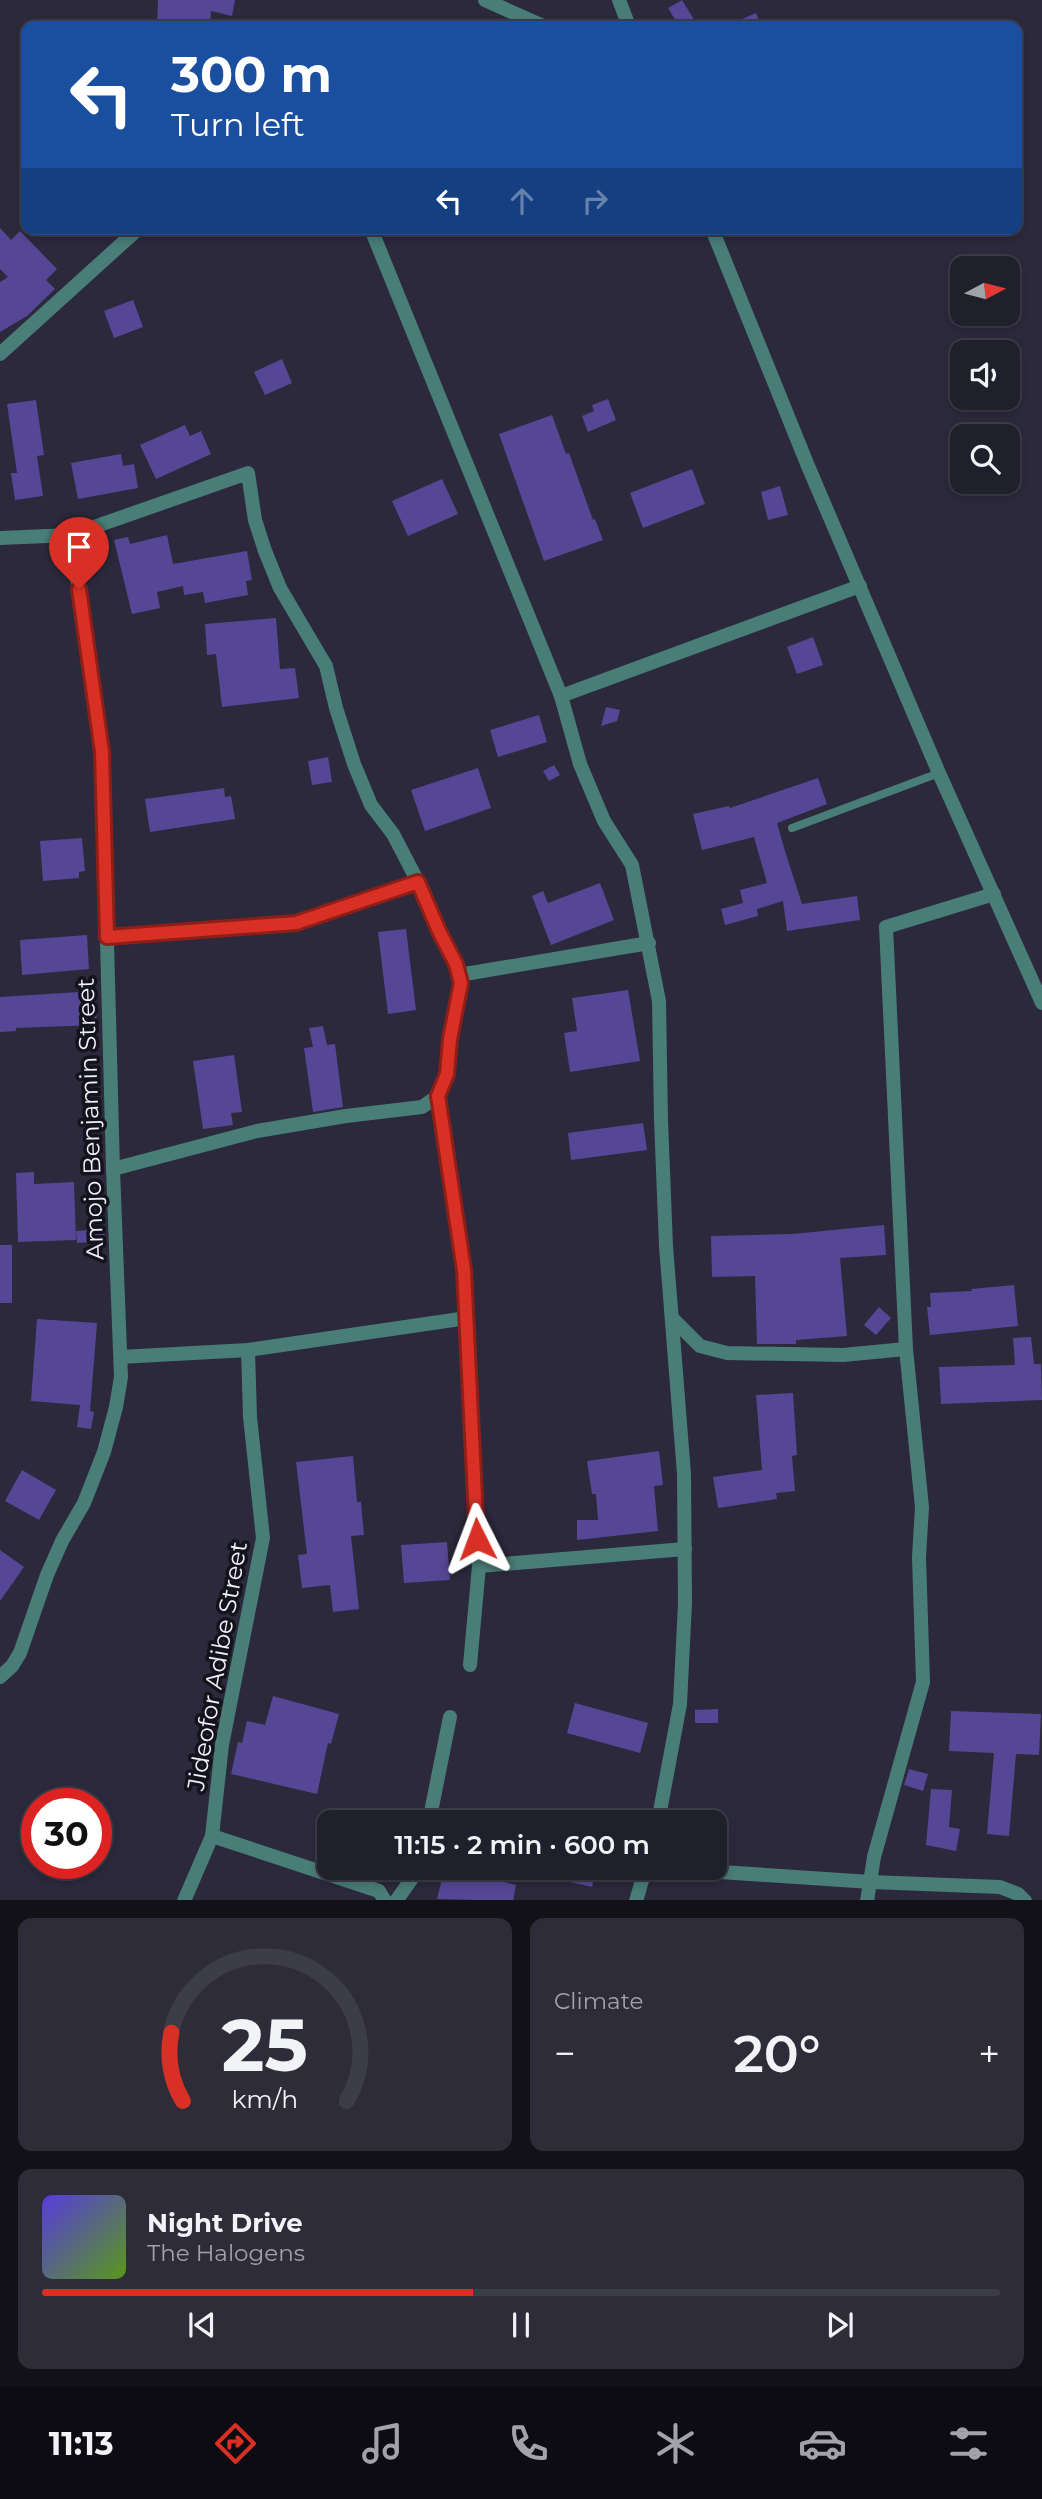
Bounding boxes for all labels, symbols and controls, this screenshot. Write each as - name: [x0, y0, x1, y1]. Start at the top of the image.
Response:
- text: 300 m: [171, 45, 332, 104]
- icon: left: [56, 49, 147, 140]
- text: Turn left: [171, 105, 305, 144]
- icon: left: [430, 182, 468, 220]
- icon: ahead: [503, 182, 541, 220]
- icon: right: [576, 182, 614, 220]
- north arrow: [950, 256, 1020, 326]
- map controls: [950, 256, 1020, 494]
- button: sound: [950, 340, 1020, 410]
- button: search: [950, 424, 1020, 494]
- pin: [49, 517, 109, 589]
- icon: arrive: [60, 528, 98, 566]
- street label: Amojo Benjamin Street: [71, 977, 109, 1260]
- position arrow: [440, 1502, 514, 1576]
- street label: Jideofor Adibe Street: [181, 1539, 253, 1794]
- speed limit sign: 30: [21, 1788, 112, 1879]
- text: 11:15 · 2 min · 600 m: [394, 1829, 650, 1861]
- text: Climate: [554, 1987, 643, 2015]
- text: 25: [222, 2001, 308, 2089]
- text: 20°: [733, 2022, 821, 2085]
- text: −: [554, 2030, 576, 2077]
- text: +: [978, 2030, 1000, 2077]
- text: km/h: [232, 2083, 298, 2113]
- text: Night Drive: [147, 2207, 303, 2239]
- text: The Halogens: [147, 2239, 305, 2267]
- icon: previous: [183, 2306, 221, 2344]
- icon: pause: [502, 2306, 540, 2344]
- icon: next: [821, 2306, 859, 2344]
- icon: directions: [211, 2419, 260, 2468]
- icon: music: [358, 2419, 407, 2468]
- icon: phone: [504, 2419, 553, 2468]
- icon: climate: [651, 2419, 700, 2468]
- icon: car: [798, 2419, 847, 2468]
- icon: filters: [944, 2419, 993, 2468]
- text: 11:13: [49, 2424, 114, 2463]

